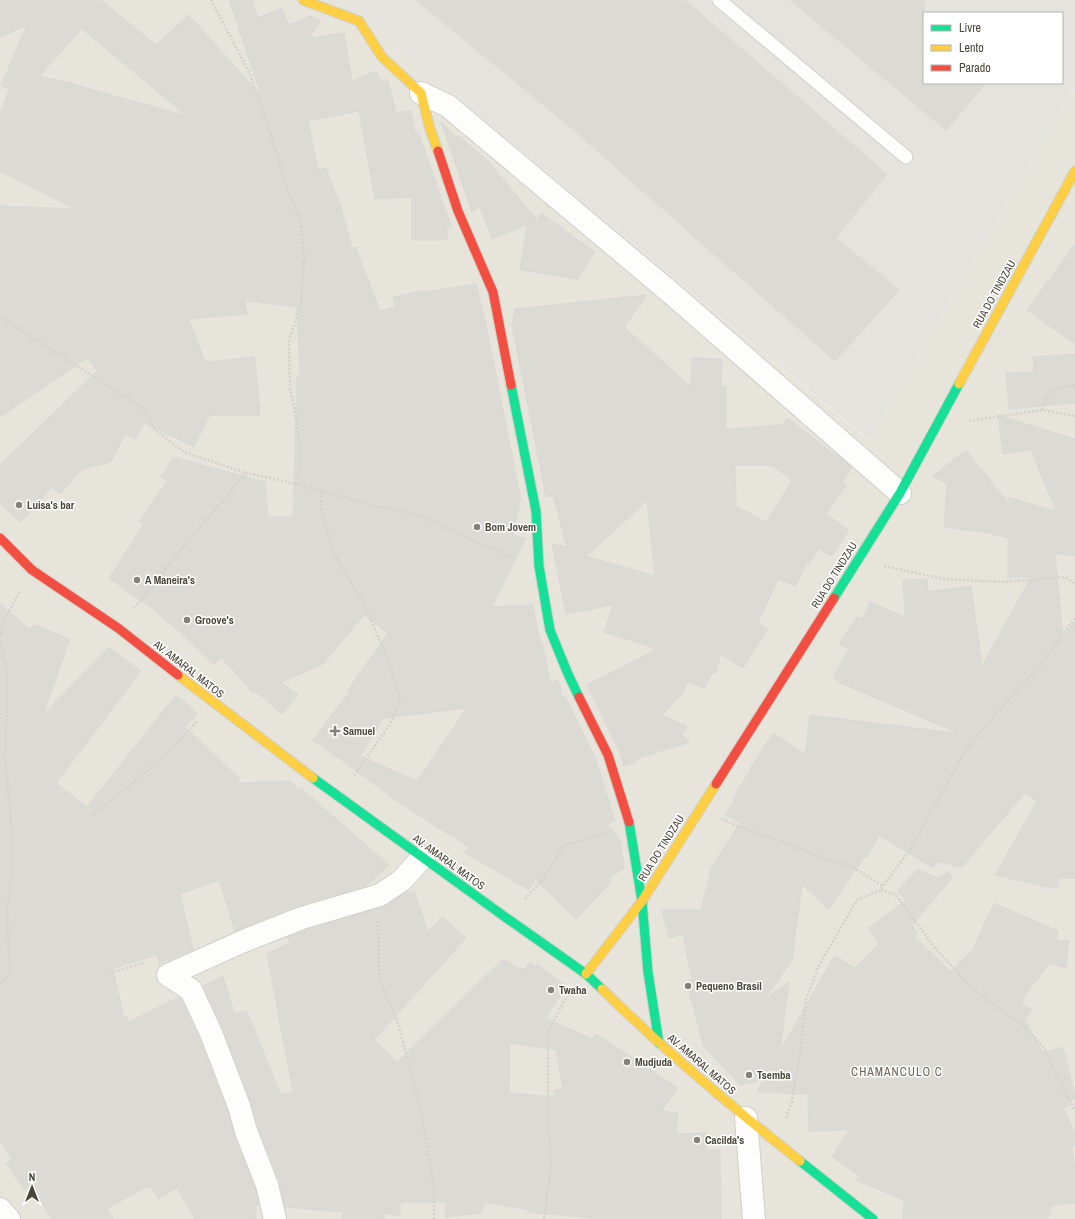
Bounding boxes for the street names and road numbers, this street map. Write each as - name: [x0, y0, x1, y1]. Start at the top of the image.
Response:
- street label: RUA DO TINDZAU: [969, 257, 1019, 331]
- street label: RUA DO TINDZAU: [808, 539, 860, 611]
- street label: AV. AMARAL MATOS: [150, 637, 227, 701]
- street label: RUA DO TINDZAU: [635, 812, 687, 884]
- street label: AV. AMARAL MATOS: [409, 831, 488, 893]
- street label: AV. AMARAL MATOS: [664, 1030, 739, 1097]

